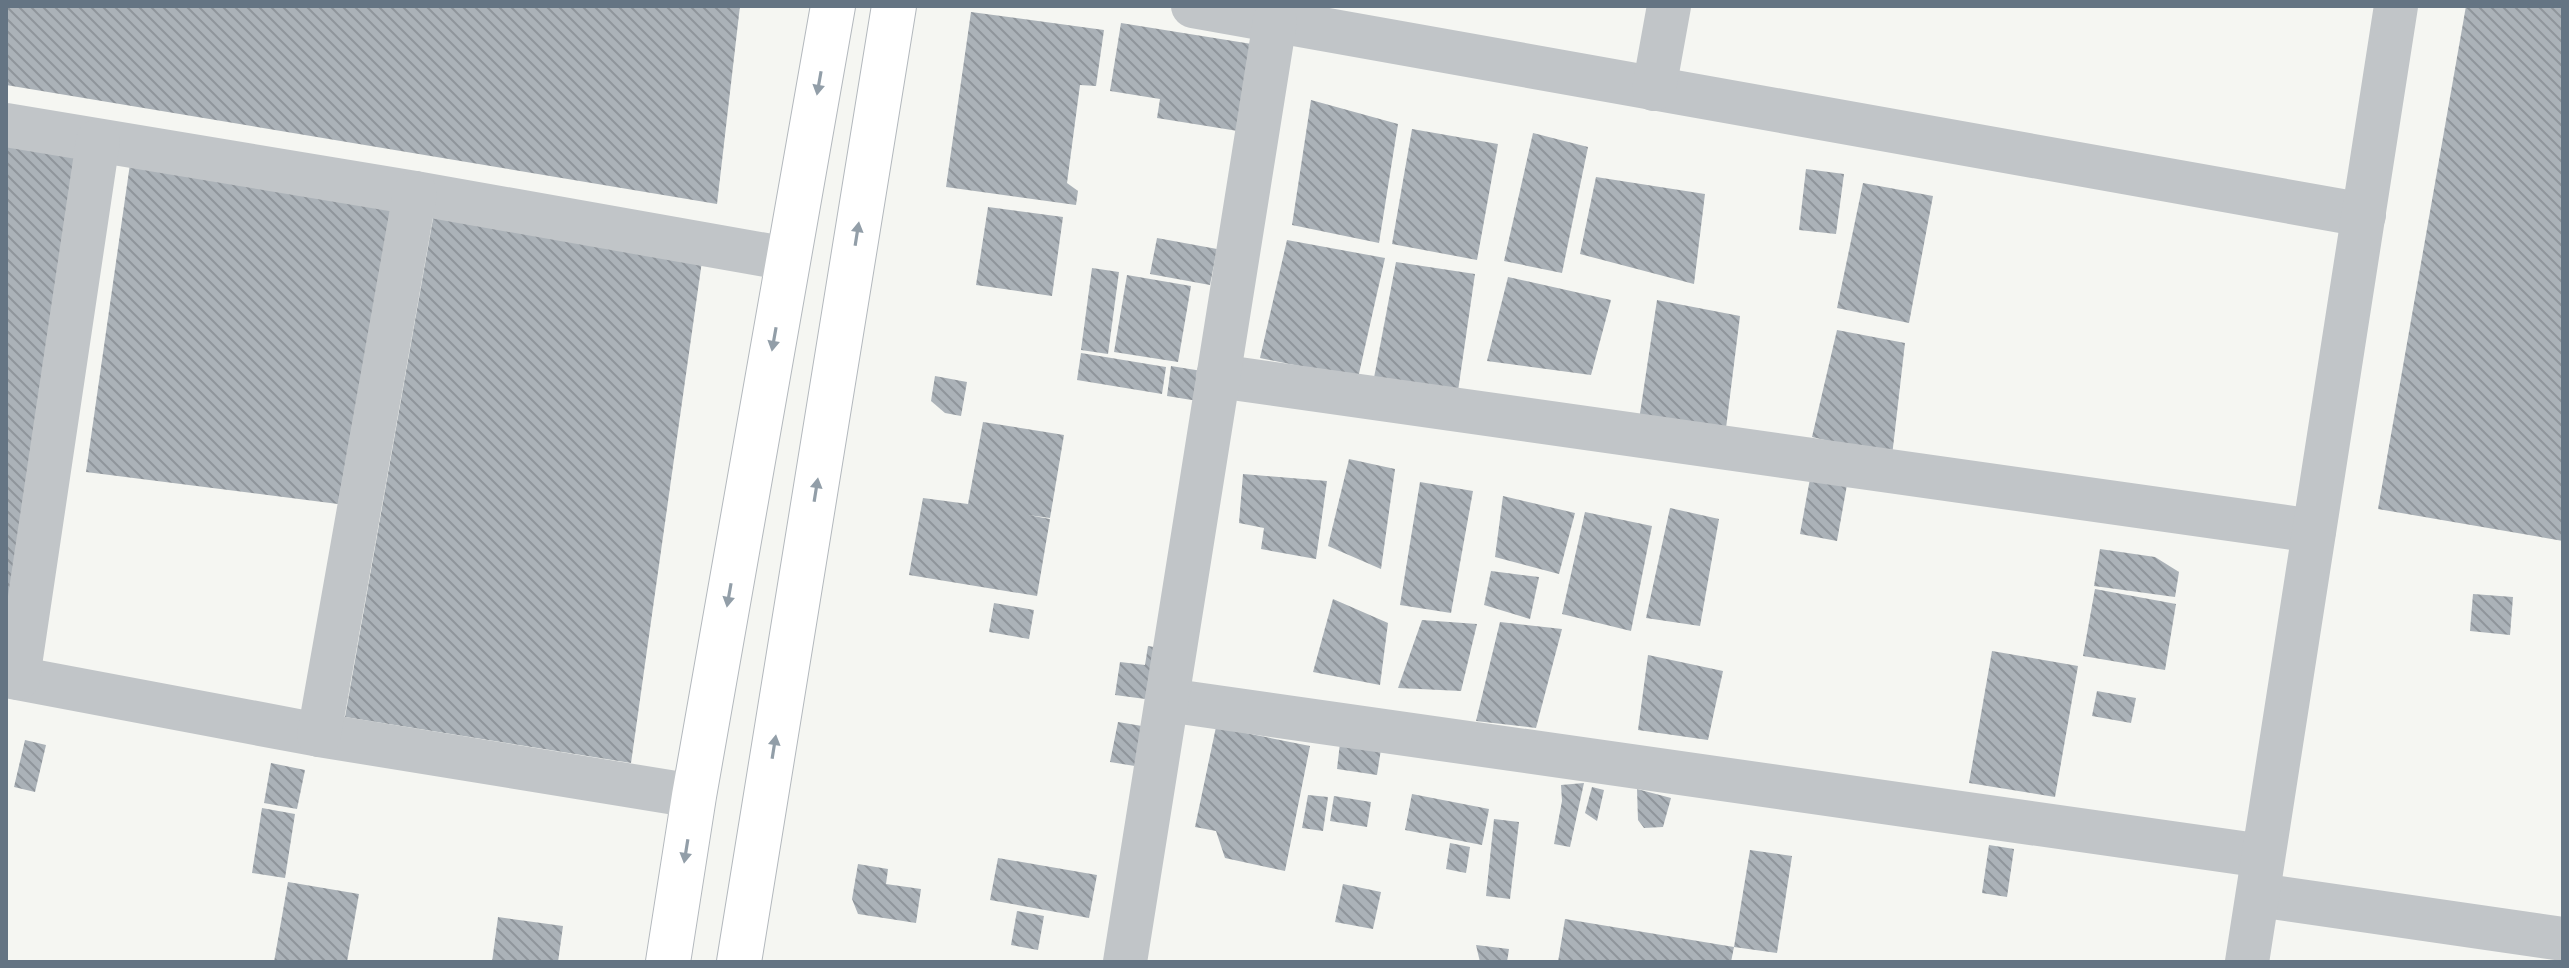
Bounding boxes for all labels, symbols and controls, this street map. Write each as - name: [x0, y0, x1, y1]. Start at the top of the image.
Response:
- one-way arrow: [812, 71, 824, 96]
- one-way arrow: [851, 221, 864, 246]
- one-way arrow: [767, 327, 780, 352]
- one-way arrow: [810, 477, 822, 502]
- one-way arrow: [723, 583, 735, 608]
- one-way arrow: [768, 734, 781, 759]
- one-way arrow: [679, 839, 691, 864]

